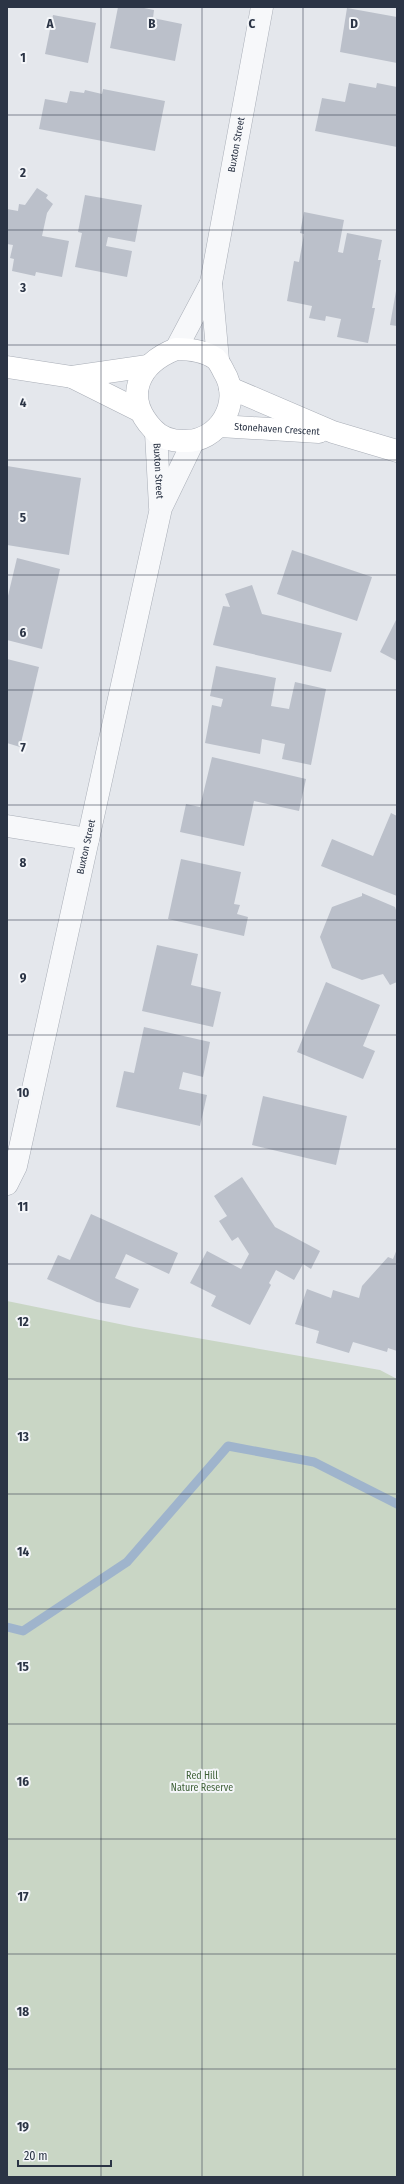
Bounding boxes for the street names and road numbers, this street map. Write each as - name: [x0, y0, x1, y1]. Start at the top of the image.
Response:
- street label: Buxton Street: [226, 115, 248, 173]
- street label: Stonehaven Crescent: [234, 421, 321, 438]
- street label: Buxton Street: [151, 443, 166, 500]
- street label: Buxton Street: [74, 818, 98, 875]

